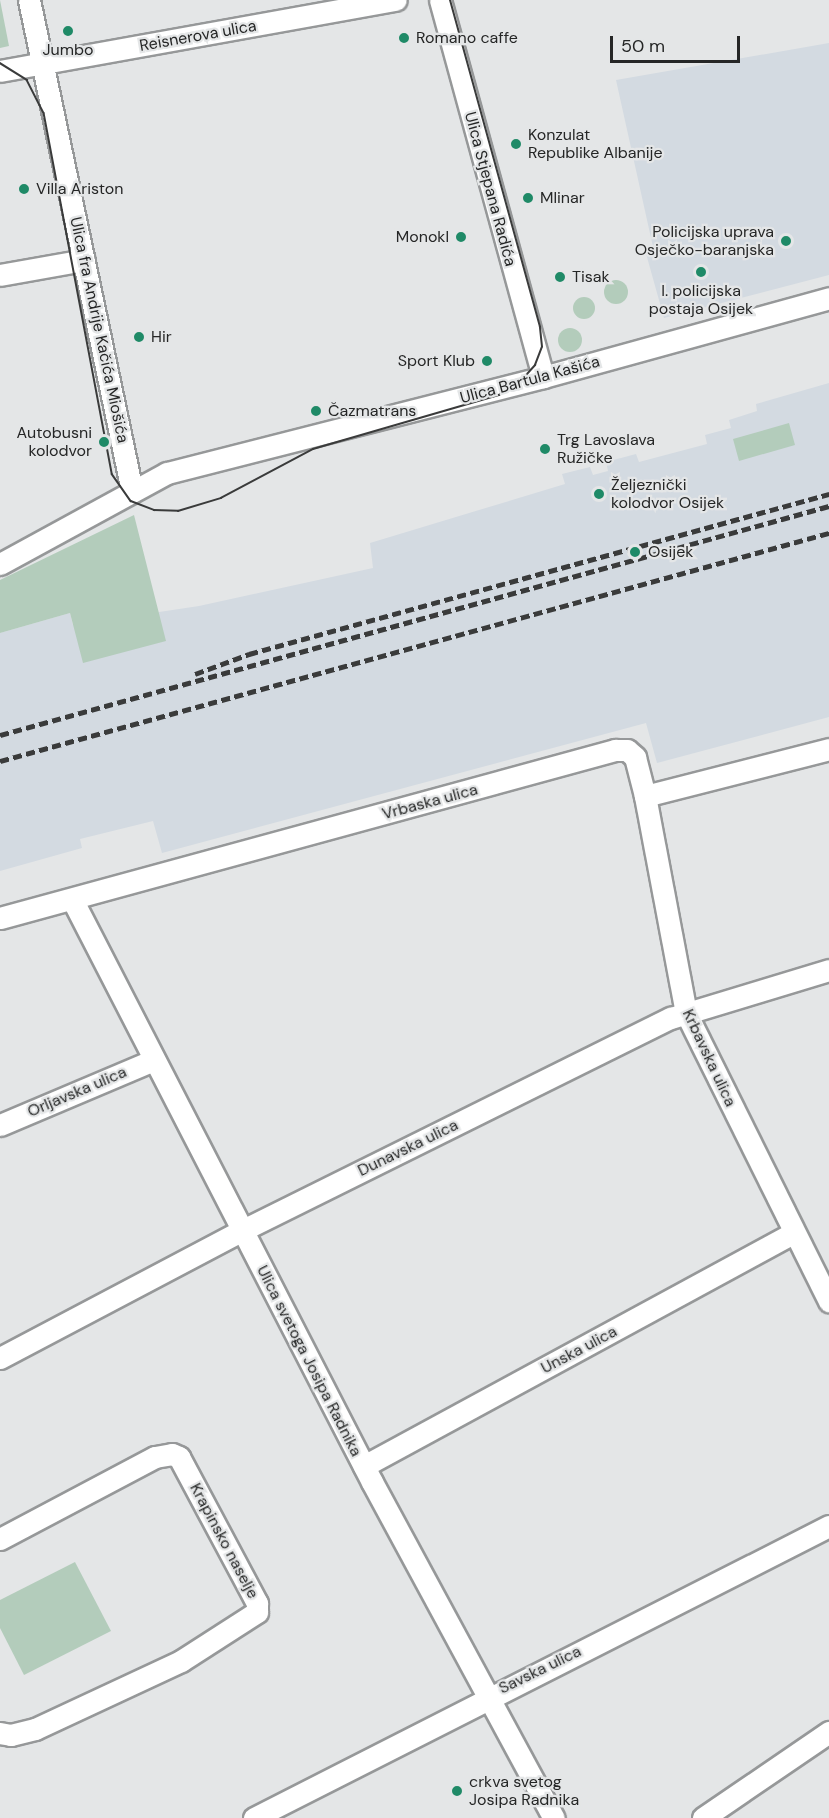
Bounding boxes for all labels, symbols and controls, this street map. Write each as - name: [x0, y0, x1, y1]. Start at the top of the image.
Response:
- street label: Reisnerova ulica: [138, 16, 258, 56]
- marker: Jumbo: [61, 24, 75, 38]
- scale bar: [613, 24, 744, 62]
- place label: Romano caffe: [416, 28, 518, 48]
- marker: Romano caffe: [397, 31, 411, 45]
- text: 50 m: [621, 34, 665, 58]
- place label: Jumbo: [43, 40, 93, 60]
- street label: Ulica Stjepana Radića: [460, 110, 520, 268]
- place label: Konzulat Republike Albanije: [528, 125, 662, 163]
- marker: Konzulat Republike Albanije: [509, 137, 523, 151]
- place label: Villa Ariston: [36, 179, 123, 199]
- marker: Villa Ariston: [17, 182, 31, 196]
- place label: Mlinar: [540, 188, 585, 208]
- marker: Mlinar: [521, 191, 535, 205]
- street label: Ulica fra Andrije Kačića Miošića: [66, 215, 132, 445]
- place label: Policijska uprava Osječko-baranjska: [635, 222, 774, 260]
- place label: Monokl: [396, 227, 449, 247]
- marker: Monokl: [454, 230, 468, 244]
- marker: Policijska uprava Osječko-baranjska: [779, 234, 793, 248]
- marker: I. policijska postaja Osijek: [694, 265, 708, 279]
- place label: Tisak: [572, 267, 610, 287]
- marker: Tisak: [553, 270, 567, 284]
- place label: I. policijska postaja Osijek: [649, 281, 753, 319]
- place label: Hir: [151, 327, 172, 347]
- marker: Hir: [132, 330, 146, 344]
- place label: Sport Klub: [398, 351, 475, 371]
- street label: Ulica Bartula Kašića: [458, 352, 602, 408]
- marker: Sport Klub: [480, 354, 494, 368]
- place label: Čazmatrans: [328, 401, 416, 421]
- marker: Čazmatrans: [309, 404, 323, 418]
- place label: Autobusni kolodvor: [17, 423, 92, 461]
- place label: Trg Lavoslava Ružičke: [557, 430, 655, 468]
- marker: Autobusni kolodvor: [97, 435, 111, 449]
- marker: Trg Lavoslava Ružičke: [538, 442, 552, 456]
- place label: Željeznički kolodvor Osijek: [611, 475, 724, 513]
- marker: Željeznički kolodvor Osijek: [592, 487, 606, 501]
- place label: Osijek: [648, 542, 693, 562]
- marker: Osijek: [626, 543, 644, 561]
- street label: Vrbaska ulica: [380, 780, 480, 824]
- street label: Krbavska ulica: [678, 1006, 740, 1110]
- street label: Orljavska ulica: [25, 1063, 129, 1121]
- street label: Dunavska ulica: [355, 1115, 461, 1181]
- street label: Ulica svetoga Josipa Radnika: [252, 1262, 366, 1460]
- street label: Unska ulica: [538, 1322, 620, 1378]
- street label: Krapinsko naselje: [186, 1480, 262, 1602]
- street label: Savska ulica: [496, 1642, 584, 1698]
- place label: crkva svetog Josipa Radnika: [469, 1772, 579, 1810]
- marker: crkva svetog Josipa Radnika: [450, 1784, 464, 1798]

